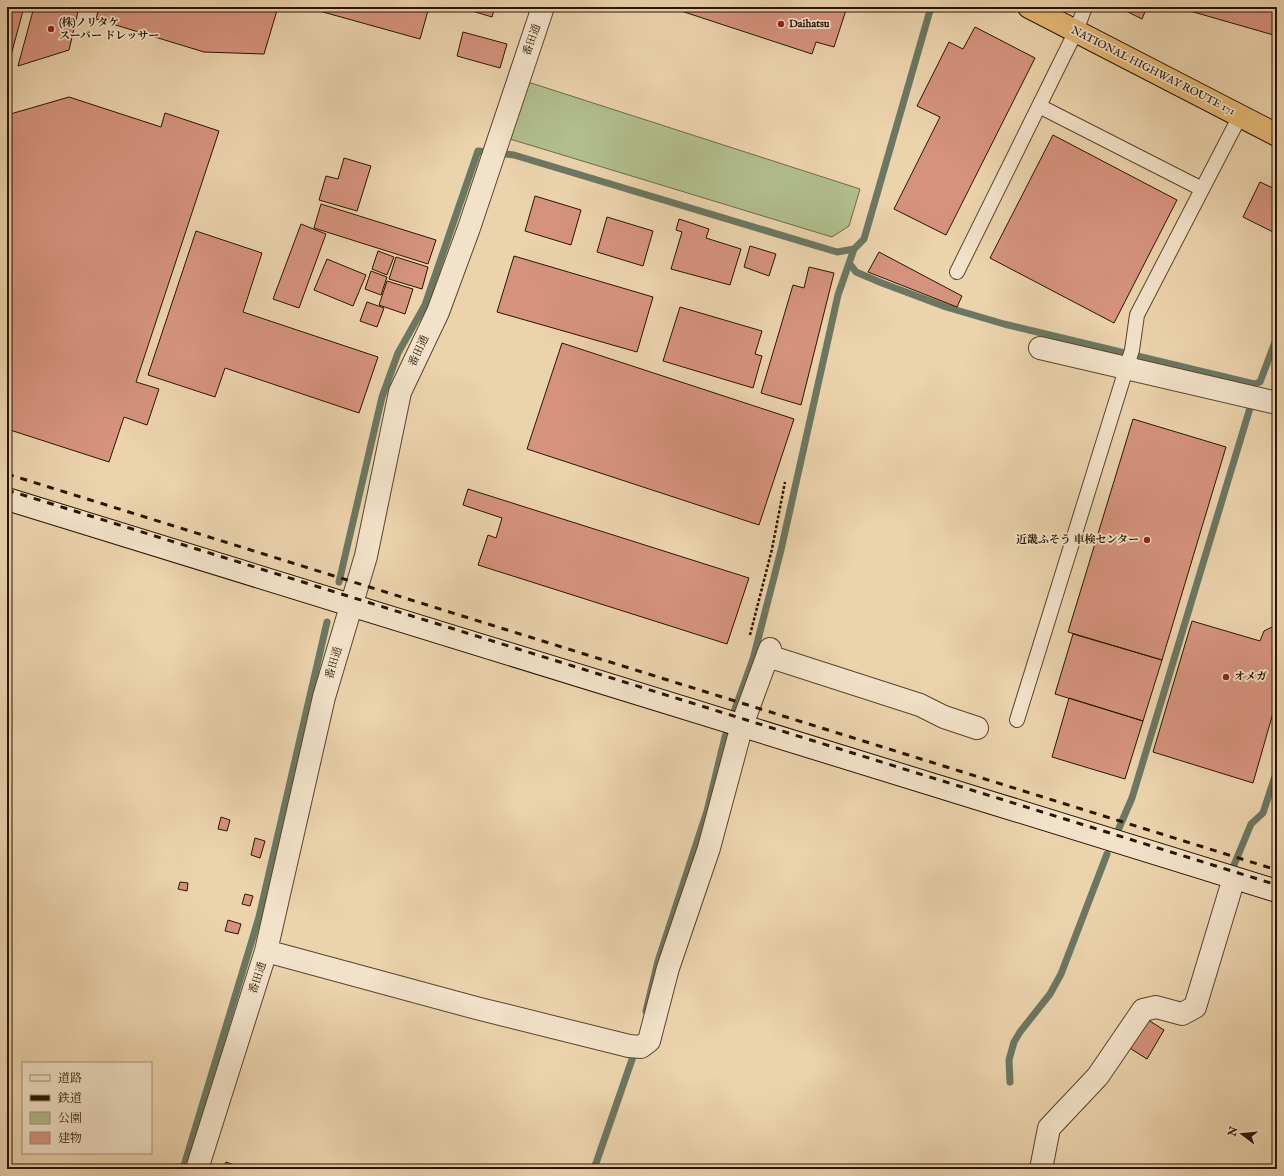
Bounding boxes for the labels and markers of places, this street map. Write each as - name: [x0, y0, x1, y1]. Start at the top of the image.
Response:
- place label: (株)ノリタケ スーパー ドレッサー: [59, 16, 159, 43]
- place label: Daihatsu: [789, 17, 830, 31]
- marker: Daihatsu: [776, 19, 786, 29]
- marker: (株)ノリタケ スーパー ドレッサー: [46, 24, 56, 34]
- place label: 近畿ふそう 車検センター: [1016, 533, 1139, 547]
- marker: 近畿ふそう 車検センター: [1142, 535, 1152, 545]
- place label: オメガ: [1234, 670, 1267, 684]
- marker: オメガ: [1221, 672, 1231, 682]

